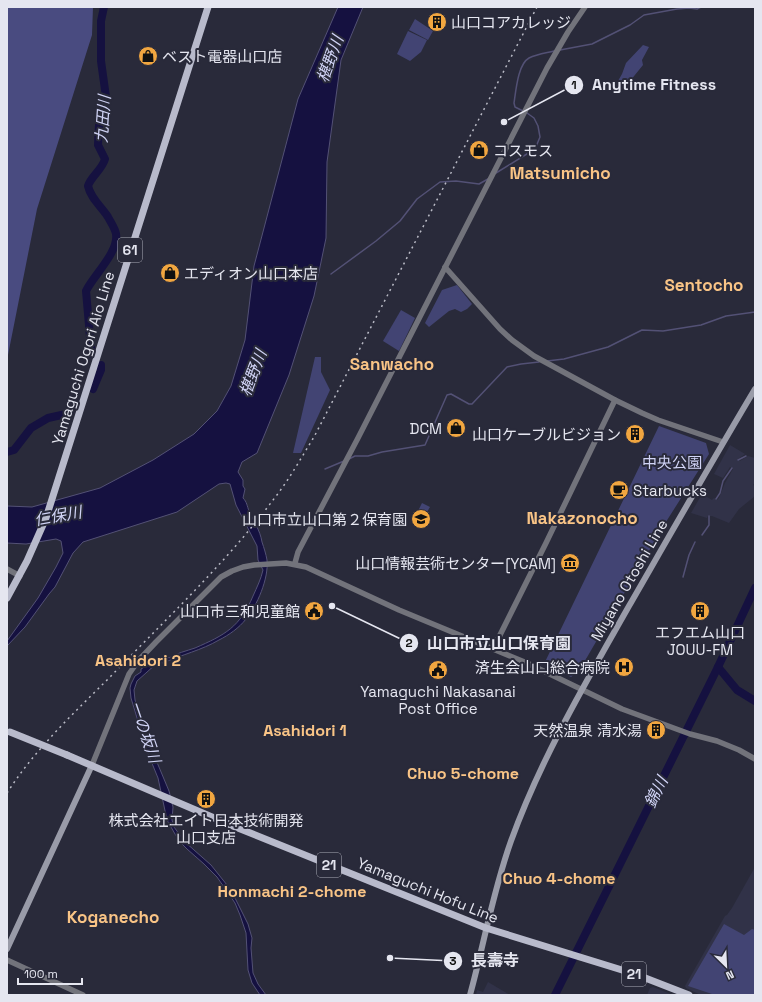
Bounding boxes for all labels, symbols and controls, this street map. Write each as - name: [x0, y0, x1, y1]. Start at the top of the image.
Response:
- building icon: 山口コアカレッジ: [426, 11, 448, 33]
- place label: 山口コアカレッジ: [451, 13, 571, 32]
- water label: 椹野川: [312, 31, 349, 85]
- shop icon: ベスト電器山口店: [137, 45, 159, 67]
- place label: ベスト電器山口店: [162, 47, 282, 66]
- callout: Anytime Fitness: [564, 71, 724, 99]
- text: Anytime Fitness: [592, 74, 716, 95]
- text: 1: [571, 77, 577, 93]
- water label: 九田川: [91, 92, 115, 144]
- shop icon: コスモス: [468, 139, 490, 161]
- place label: コスモス: [493, 141, 553, 160]
- district label: Matsumicho: [509, 162, 611, 184]
- road number: 61: [118, 238, 142, 262]
- shop icon: エディオン山口本店: [159, 262, 181, 284]
- place label: エディオン山口本店: [184, 264, 318, 283]
- street label: Yamaguchi Ogori Aio Line: [48, 269, 119, 447]
- district label: Sentocho: [664, 274, 744, 296]
- water label: 椹野川: [235, 345, 272, 399]
- district label: Sanwacho: [350, 353, 434, 375]
- shop icon: DCM: [445, 417, 467, 439]
- place label: DCM: [409, 419, 442, 438]
- building icon: 山口ケーブルビジョン: [624, 423, 646, 445]
- place label: 山口ケーブルビジョン: [472, 425, 621, 444]
- park label: 中央公園: [642, 453, 702, 472]
- cafe icon: Starbucks: [608, 479, 630, 501]
- place label: Starbucks: [633, 481, 707, 500]
- water label: 仁保川: [33, 501, 85, 531]
- district label: Nakazonocho: [526, 507, 638, 529]
- school or university icon: 山口市立山口第２保育園: [410, 508, 432, 530]
- place label: 山口市立山口第２保育園: [242, 510, 407, 529]
- street label: Miyano Otoshi Line: [586, 516, 672, 644]
- museum icon: 山口情報芸術センター[YCAM]: [559, 552, 581, 574]
- place label: 山口情報芸術センター[YCAM]: [355, 554, 556, 574]
- public building icon: 山口市三和児童館: [303, 600, 325, 622]
- building icon: エフエム山口 JOUU-FM: [689, 600, 711, 622]
- place label: 山口市三和児童館: [180, 602, 300, 621]
- place label: エフエム山口 JOUU-FM: [655, 623, 745, 659]
- callout: 山口市立山口保育園: [399, 629, 579, 657]
- text: 山口市立山口保育園: [427, 633, 571, 654]
- text: 2: [405, 635, 413, 651]
- district label: Asahidori 2: [95, 650, 181, 671]
- hospital icon: 済生会山口総合病院: [613, 656, 635, 678]
- place label: 済生会山口総合病院: [475, 658, 610, 677]
- public building icon: Yamaguchi Nakasanai Post Office: [427, 659, 449, 681]
- place label: Yamaguchi Nakasanai Post Office: [360, 682, 516, 718]
- water label: 一の坂川: [125, 698, 166, 768]
- building icon: 天然温泉 清水湯: [645, 719, 667, 741]
- district label: Asahidori 1: [263, 720, 347, 741]
- place label: 天然温泉 清水湯: [533, 721, 642, 740]
- district label: Chuo 5-chome: [407, 763, 519, 784]
- water label: 錦川: [640, 771, 673, 811]
- building icon: 株式会社エイト日本技術開発 山口支店: [195, 788, 217, 810]
- place label: 株式会社エイト日本技術開発 山口支店: [108, 811, 304, 847]
- road number: 21: [317, 853, 341, 877]
- street label: Yamaguchi Hofu Line: [355, 853, 502, 927]
- district label: Chuo 4-chome: [503, 868, 615, 889]
- district label: Honmachi 2-chome: [218, 881, 366, 902]
- district label: Koganecho: [67, 906, 159, 928]
- north arrow: [706, 946, 746, 986]
- callout: 長壽寺: [443, 947, 527, 975]
- text: 長壽寺: [471, 950, 519, 971]
- text: 3: [449, 953, 457, 969]
- scale bar: [18, 960, 82, 986]
- road number: 21: [622, 962, 646, 986]
- text: 100 m: [24, 966, 58, 982]
- text: N: [724, 967, 736, 983]

